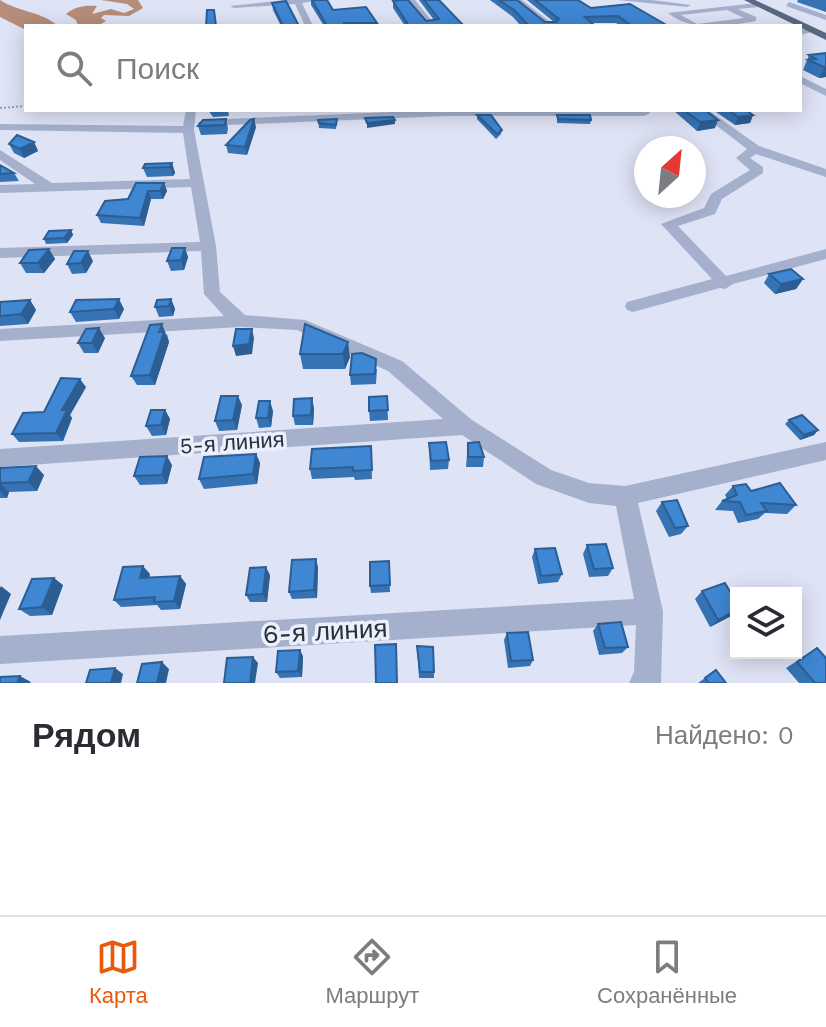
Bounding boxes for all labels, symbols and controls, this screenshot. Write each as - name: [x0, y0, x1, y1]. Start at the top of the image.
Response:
- search box: [24, 24, 802, 112]
- icon: search: [52, 46, 96, 90]
- text: Поиск: [116, 51, 199, 86]
- north arrow: [634, 136, 706, 208]
- street label: 5-я линия: [179, 426, 285, 459]
- map controls: [730, 587, 802, 659]
- button: layers: [730, 587, 802, 659]
- street label: 6-я линия: [262, 613, 388, 649]
- text: Рядом: [32, 715, 141, 755]
- text: Найдено: 0: [655, 720, 794, 750]
- tab: Карта: [89, 935, 148, 1009]
- tab: Маршрут: [326, 935, 419, 1009]
- tab: Сохранённые: [597, 935, 737, 1009]

